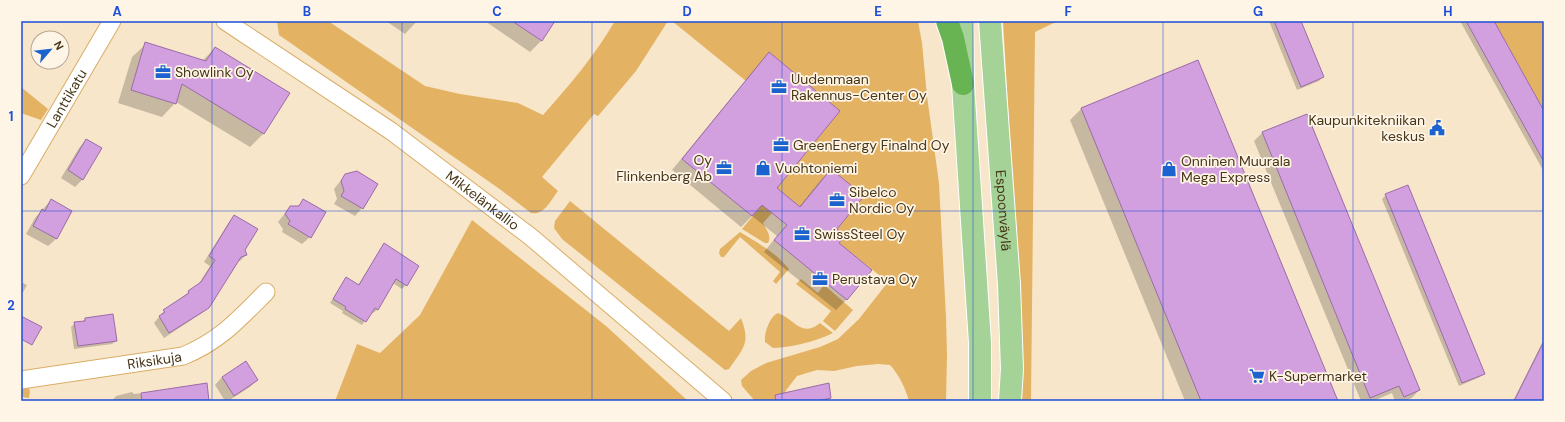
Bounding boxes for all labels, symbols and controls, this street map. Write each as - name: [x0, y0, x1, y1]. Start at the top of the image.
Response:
- text: A: [112, 3, 122, 20]
- text: B: [303, 3, 311, 20]
- text: C: [492, 3, 502, 20]
- text: D: [682, 3, 692, 20]
- text: E: [874, 3, 882, 20]
- text: F: [1064, 3, 1072, 20]
- text: G: [1253, 3, 1263, 20]
- text: H: [1443, 3, 1453, 20]
- north arrow: [30, 30, 70, 70]
- text: N: [51, 38, 67, 52]
- office icon: Showlink Oy: [154, 63, 172, 81]
- place label: Showlink Oy: [175, 63, 254, 81]
- street label: Lanttikatu: [42, 66, 91, 131]
- place label: Uudenmaan Rakennus-Center Oy: [791, 70, 927, 104]
- office icon: Uudenmaan Rakennus-Center Oy: [770, 78, 788, 96]
- text: 1: [9, 108, 13, 125]
- place label: Kaupunkitekniikan keskus: [1309, 111, 1425, 145]
- public building icon: Kaupunkitekniikan keskus: [1428, 119, 1446, 137]
- office icon: GreenEnergy Finalnd Oy: [772, 136, 790, 154]
- place label: GreenEnergy Finalnd Oy: [793, 136, 950, 154]
- place label: Oy Flinkenberg Ab: [616, 151, 712, 185]
- place label: Onninen Muurala Mega Express: [1181, 152, 1290, 186]
- office icon: Oy Flinkenberg Ab: [715, 159, 733, 177]
- shop icon: Vuohtoniemi: [754, 159, 772, 177]
- place label: Vuohtoniemi: [775, 159, 857, 177]
- shop icon: Onninen Muurala Mega Express: [1160, 160, 1178, 178]
- street label: Mikkelänkallio: [442, 167, 523, 234]
- street label: Espoonväylä: [992, 169, 1016, 252]
- place label: Sibelco Nordic Oy: [849, 183, 915, 217]
- office icon: Sibelco Nordic Oy: [828, 191, 846, 209]
- office icon: SwissSteel Oy: [793, 225, 811, 243]
- place label: SwissSteel Oy: [814, 225, 905, 243]
- office icon: Perustava Oy: [811, 270, 829, 288]
- place label: Perustava Oy: [832, 270, 918, 288]
- text: 2: [7, 297, 15, 314]
- street label: Riksikuja: [126, 347, 183, 373]
- supermarket icon: K-Supermarket: [1248, 367, 1266, 385]
- place label: K-Supermarket: [1269, 367, 1367, 385]

